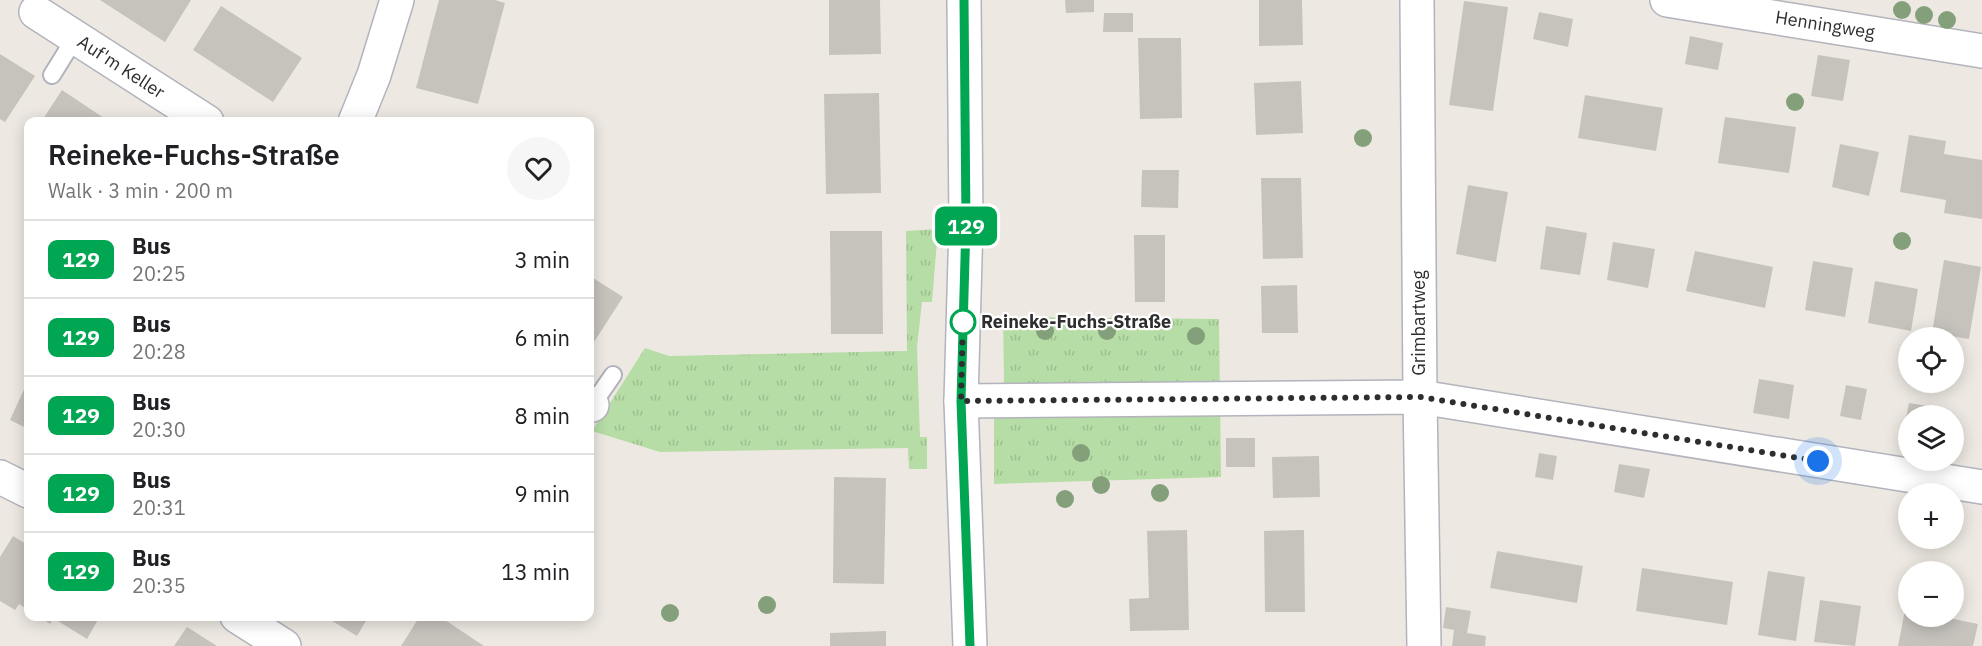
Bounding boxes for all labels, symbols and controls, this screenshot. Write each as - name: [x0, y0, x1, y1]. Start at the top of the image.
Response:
- street label: Henningweg: [1774, 5, 1877, 44]
- street label: Auf'm Keller: [73, 30, 170, 104]
- text: Reineke-Fuchs-Straße: [48, 136, 340, 173]
- button: heart: [507, 137, 570, 200]
- text: Walk · 3 min · 200 m: [48, 177, 233, 204]
- line badge: 129: [932, 206, 1000, 246]
- text: 129: [947, 212, 985, 240]
- text: Bus: [132, 231, 171, 260]
- text: 129: [62, 245, 100, 273]
- text: 3 min: [514, 245, 570, 274]
- text: 20:25: [132, 260, 186, 287]
- street label: Grimbartweg: [1407, 270, 1430, 376]
- text: Bus: [132, 309, 171, 338]
- marker: Reineke-Fuchs-Straße: [950, 309, 976, 335]
- place label: Reineke-Fuchs-Straße: [981, 310, 1171, 333]
- text: 129: [62, 323, 100, 351]
- text: 6 min: [514, 323, 570, 352]
- map controls: [1898, 327, 1964, 627]
- button: locate: [1898, 327, 1964, 393]
- text: 20:28: [132, 338, 186, 365]
- text: Bus: [132, 387, 171, 416]
- text: 129: [62, 401, 100, 429]
- text: 8 min: [514, 401, 570, 430]
- button: layers: [1898, 405, 1964, 471]
- text: 20:30: [132, 416, 186, 443]
- your location: [1803, 446, 1833, 476]
- text: Bus: [132, 465, 171, 494]
- text: 129: [62, 479, 100, 507]
- text: 9 min: [514, 479, 570, 508]
- button: +: [1898, 483, 1964, 549]
- text: 20:31: [132, 494, 186, 521]
- text: Bus: [132, 543, 171, 572]
- text: 129: [62, 557, 100, 585]
- text: 13 min: [501, 557, 570, 586]
- button: −: [1898, 561, 1964, 627]
- text: 20:35: [132, 572, 186, 599]

